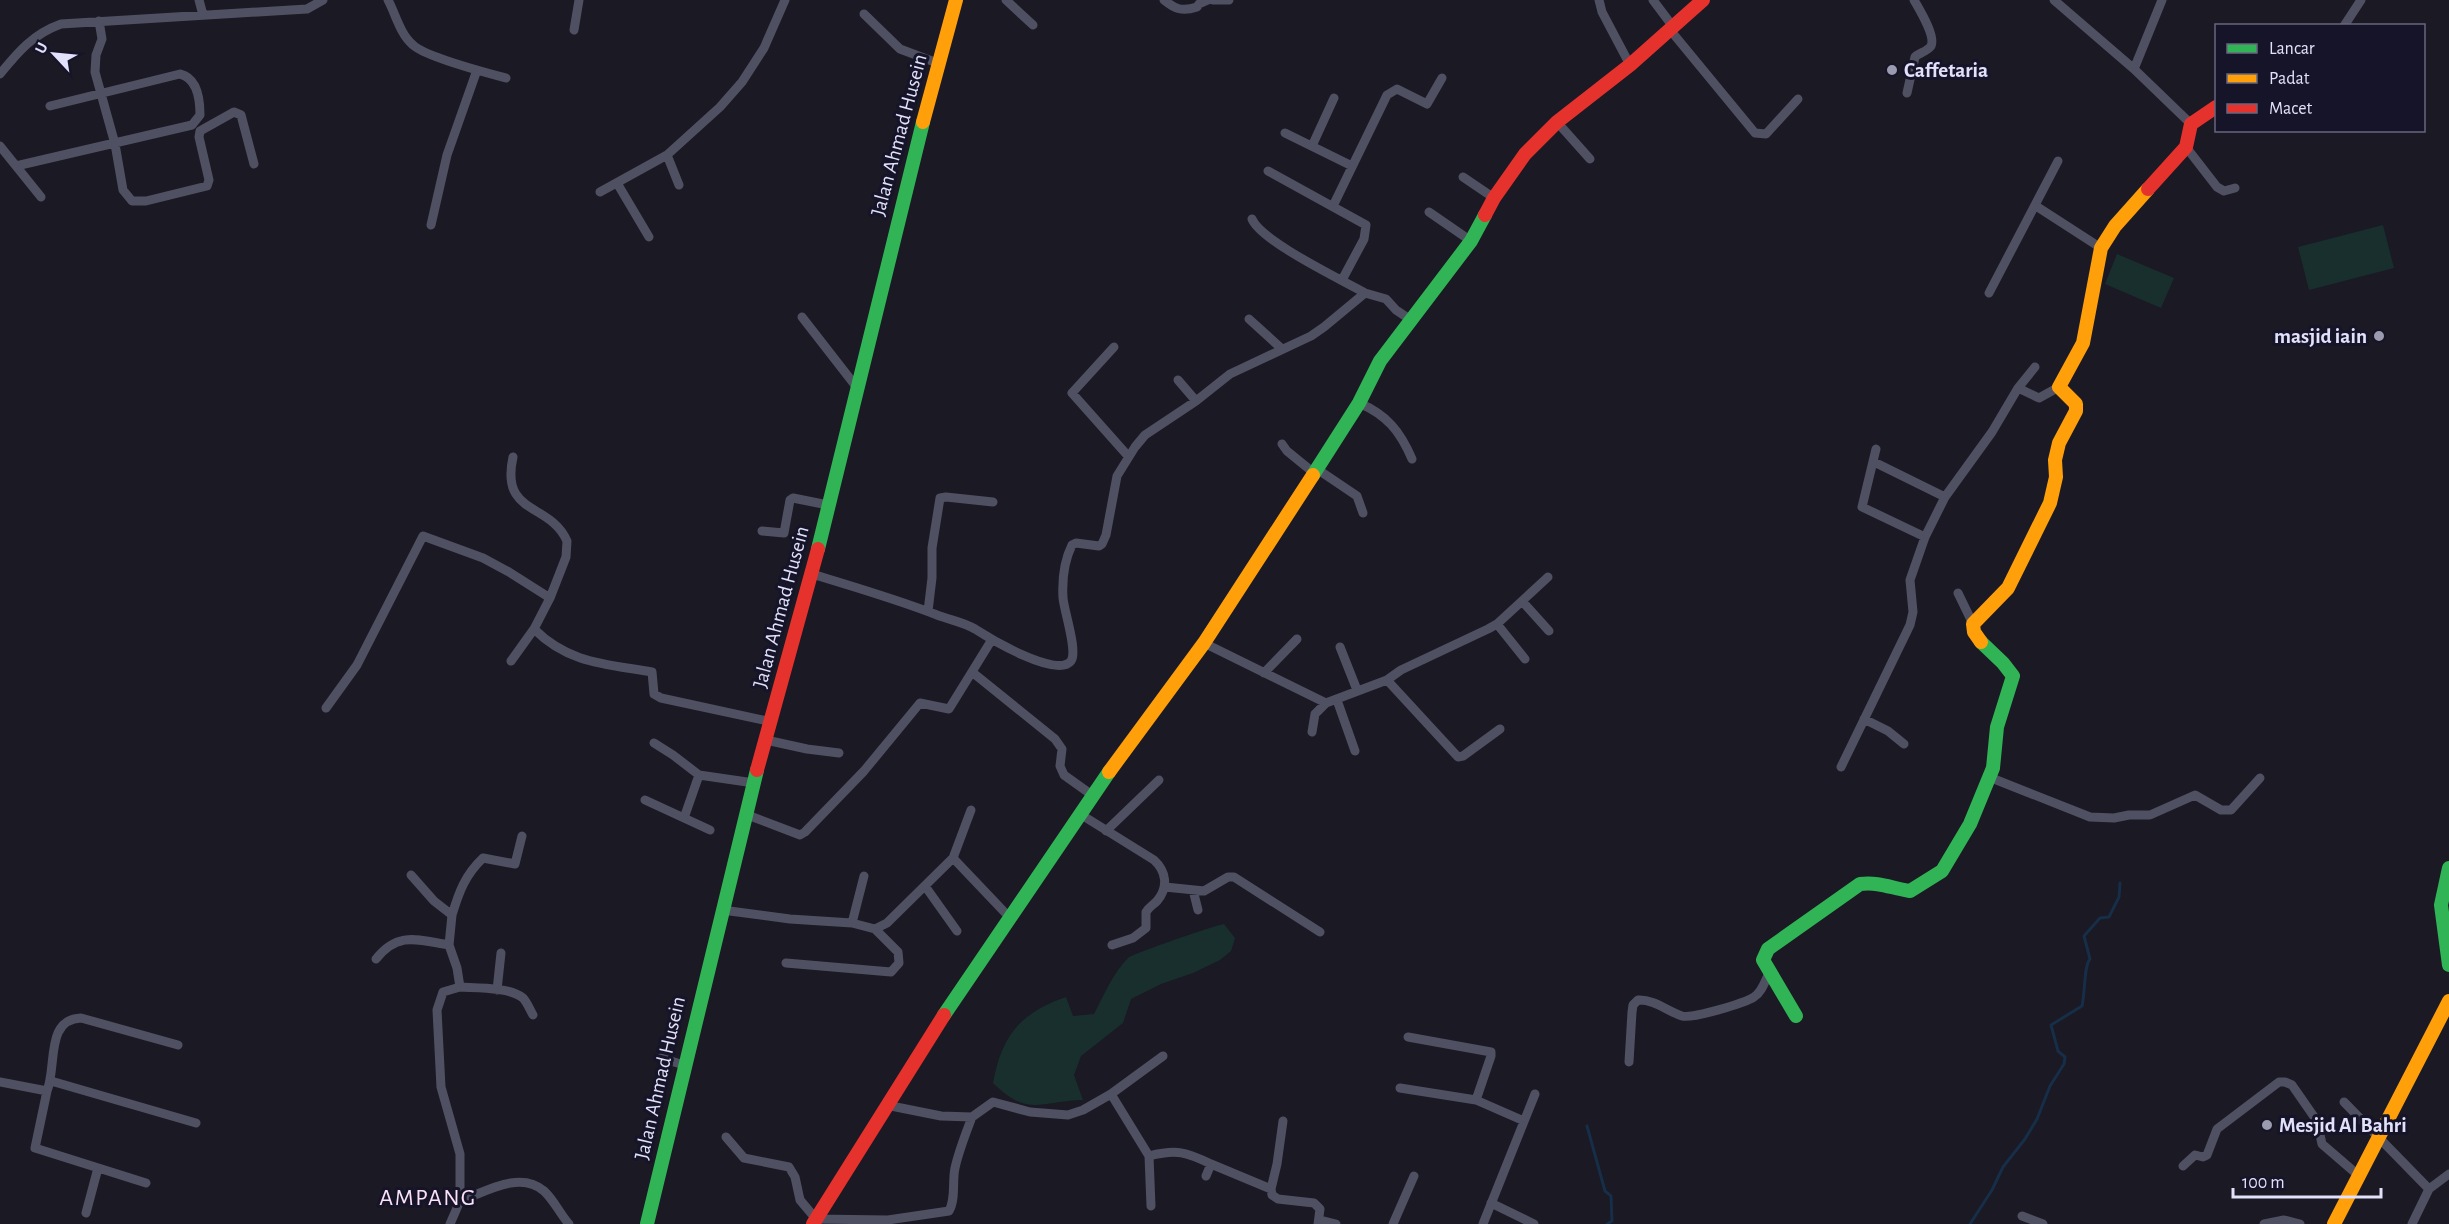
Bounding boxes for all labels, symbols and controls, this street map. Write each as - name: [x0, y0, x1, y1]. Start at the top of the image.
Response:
- north arrow: [24, 24, 84, 84]
- legend: [2215, 24, 2425, 132]
- text: U: [32, 40, 51, 56]
- text: Lancar: [2269, 40, 2315, 58]
- street label: Jalan Ahmad Husein: [867, 52, 931, 218]
- place label: Caffetaria: [1904, 60, 1988, 81]
- marker: Caffetaria: [1885, 63, 1899, 77]
- text: Padat: [2269, 70, 2310, 88]
- text: Macet: [2269, 100, 2313, 118]
- place label: masjid iain: [2274, 326, 2367, 347]
- marker: masjid iain: [2372, 329, 2386, 343]
- street label: Jalan Ahmad Husein: [749, 524, 813, 690]
- street label: Jalan Ahmad Husein: [631, 994, 689, 1162]
- place label: Mesjid Al Bahri: [2279, 1115, 2407, 1136]
- marker: Mesjid Al Bahri: [2260, 1118, 2274, 1132]
- scale bar: [2233, 1161, 2382, 1199]
- text: 100 m: [2242, 1174, 2285, 1192]
- district label: AMPANG: [379, 1186, 477, 1210]

